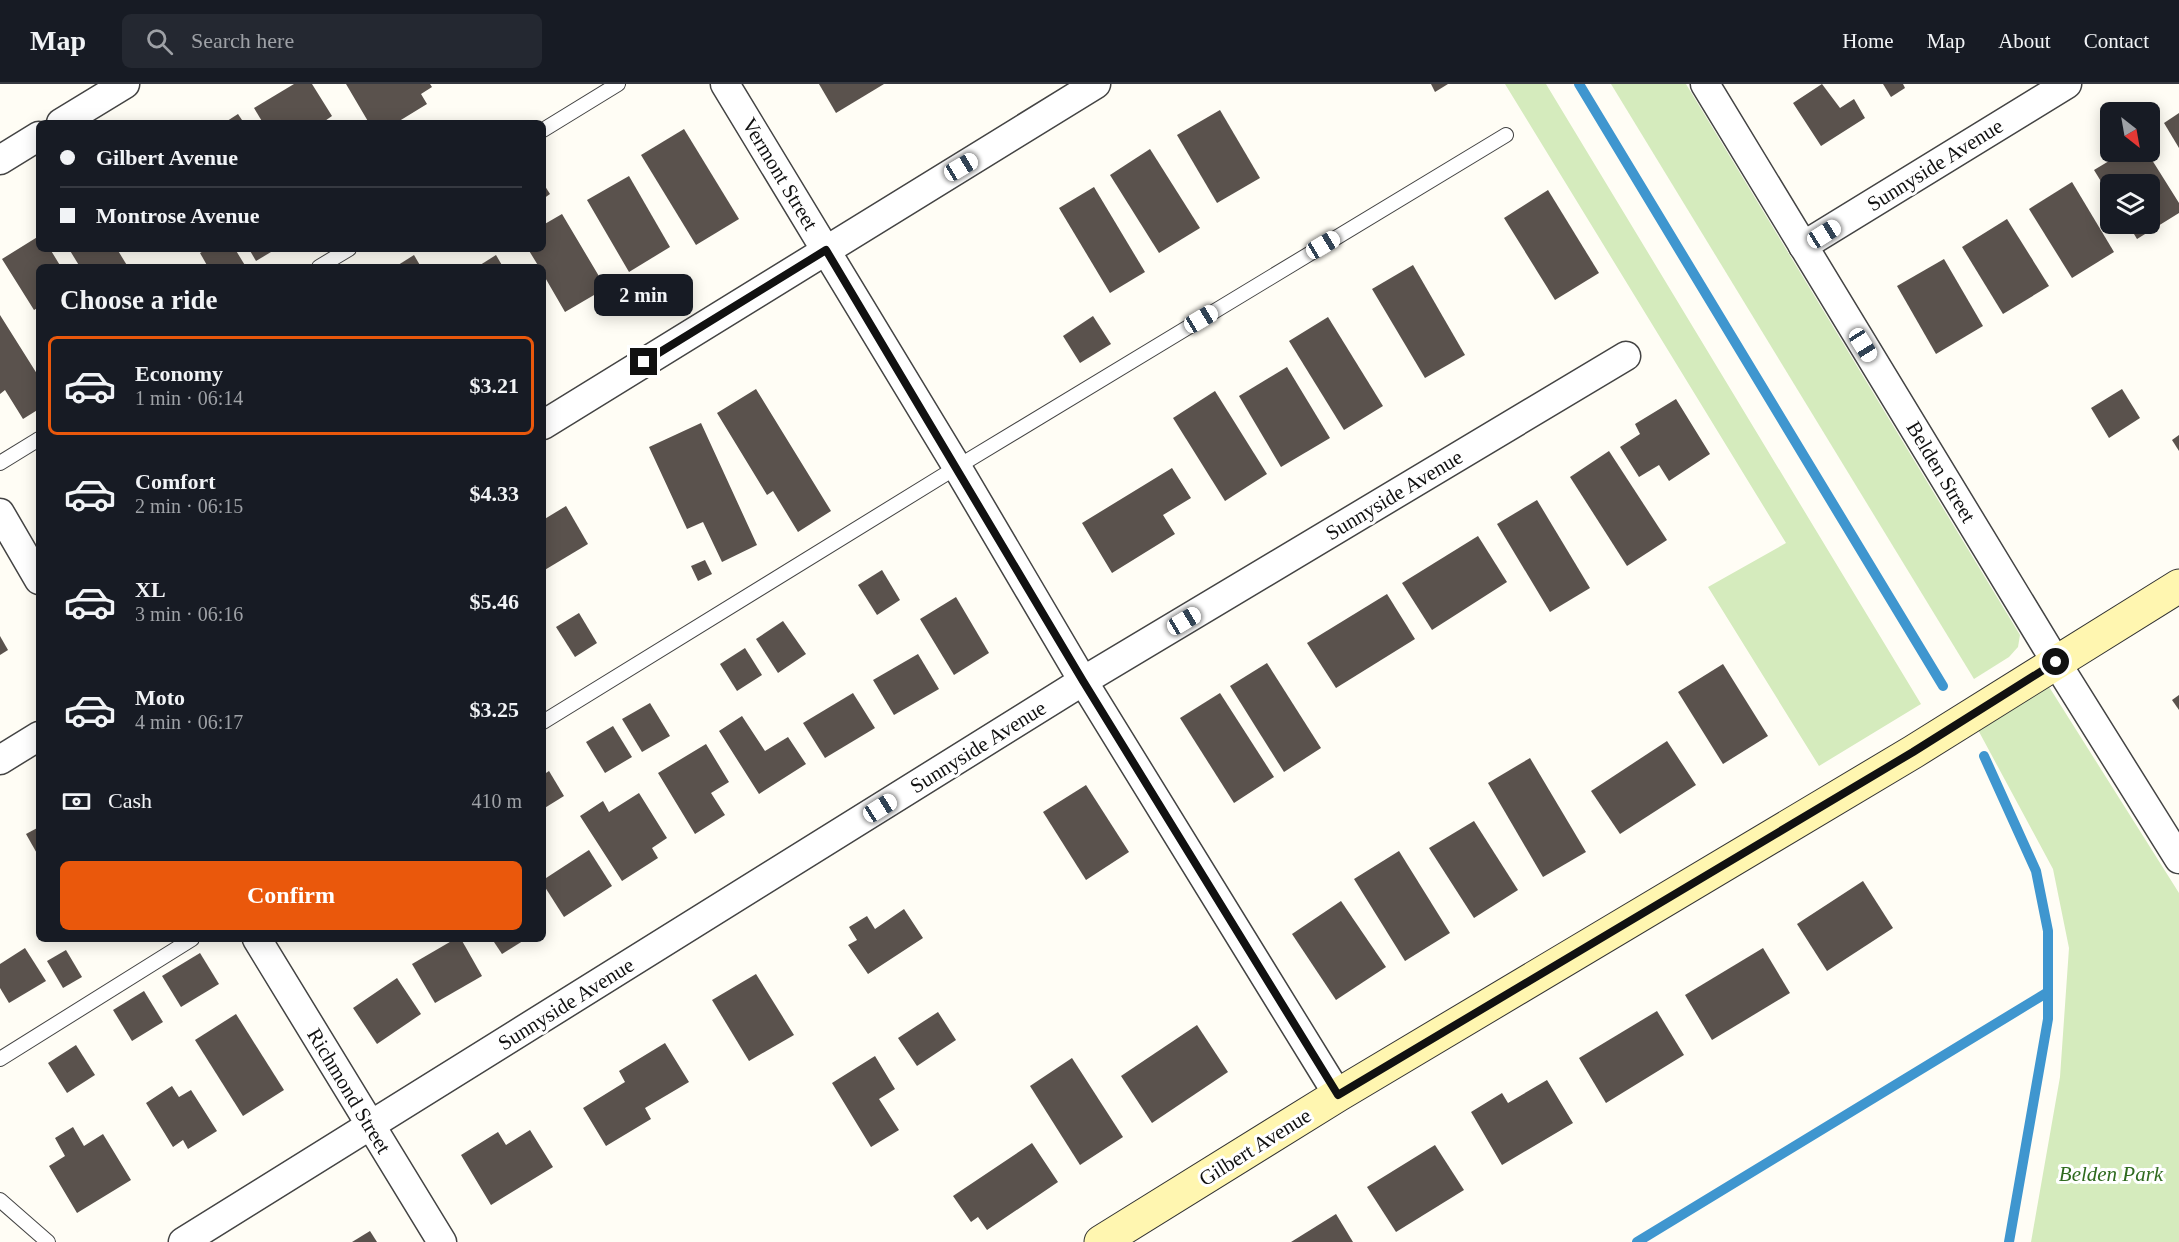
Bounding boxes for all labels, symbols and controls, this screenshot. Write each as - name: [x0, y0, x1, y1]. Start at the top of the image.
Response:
- search box: [122, 14, 542, 68]
- text: Map: [30, 25, 86, 56]
- icon: search: [143, 25, 176, 58]
- text: Search here: [191, 28, 294, 53]
- text: Home: [1842, 29, 1894, 53]
- text: Map: [1927, 29, 1965, 53]
- text: About: [1998, 29, 2051, 53]
- text: Contact: [2084, 29, 2149, 53]
- north arrow: [2100, 102, 2160, 162]
- map controls: [2100, 102, 2160, 234]
- street label: Vermont Street: [737, 114, 823, 235]
- street label: Sunnyside Avenue: [1863, 114, 2007, 216]
- text: Gilbert Avenue: [96, 145, 238, 170]
- car: [941, 150, 981, 184]
- button: layers: [2100, 174, 2160, 234]
- text: Montrose Avenue: [96, 203, 260, 228]
- car: [1804, 217, 1844, 251]
- car: [1303, 228, 1343, 262]
- callout: 2 min: [594, 275, 694, 317]
- text: 2 min: [619, 284, 668, 306]
- text: Choose a ride: [60, 285, 218, 315]
- car: [1181, 302, 1221, 336]
- car: [1846, 325, 1880, 365]
- route end: [630, 348, 657, 375]
- icon: car: [63, 359, 117, 413]
- text: Economy: [135, 361, 223, 386]
- text: $3.21: [470, 373, 519, 398]
- text: 1 min · 06:14: [135, 387, 243, 409]
- street label: Belden Street: [1901, 417, 1981, 527]
- street label: Sunnyside Avenue: [1321, 445, 1467, 545]
- icon: car: [63, 467, 117, 521]
- text: Comfort: [135, 469, 216, 494]
- text: $4.33: [470, 481, 519, 506]
- text: 2 min · 06:15: [135, 495, 243, 517]
- icon: car: [63, 575, 117, 629]
- text: XL: [135, 577, 166, 602]
- text: $5.46: [470, 589, 519, 614]
- text: 3 min · 06:16: [135, 603, 243, 625]
- car: [1164, 604, 1204, 638]
- route start: [2042, 648, 2069, 675]
- icon: car: [63, 683, 117, 737]
- text: Moto: [135, 685, 185, 710]
- street label: Sunnyside Avenue: [906, 696, 1050, 798]
- text: $3.25: [470, 697, 519, 722]
- text: 4 min · 06:17: [135, 711, 243, 733]
- icon: cash: [60, 785, 93, 818]
- text: Cash: [108, 788, 152, 813]
- text: 410 m: [471, 790, 522, 812]
- car: [860, 791, 900, 825]
- button: Confirm: [60, 861, 522, 930]
- street label: Sunnyside Avenue: [494, 953, 638, 1055]
- street label: Richmond Street: [302, 1024, 396, 1158]
- street label: Gilbert Avenue: [1195, 1103, 1315, 1191]
- park label: Belden Park: [2059, 1162, 2164, 1186]

